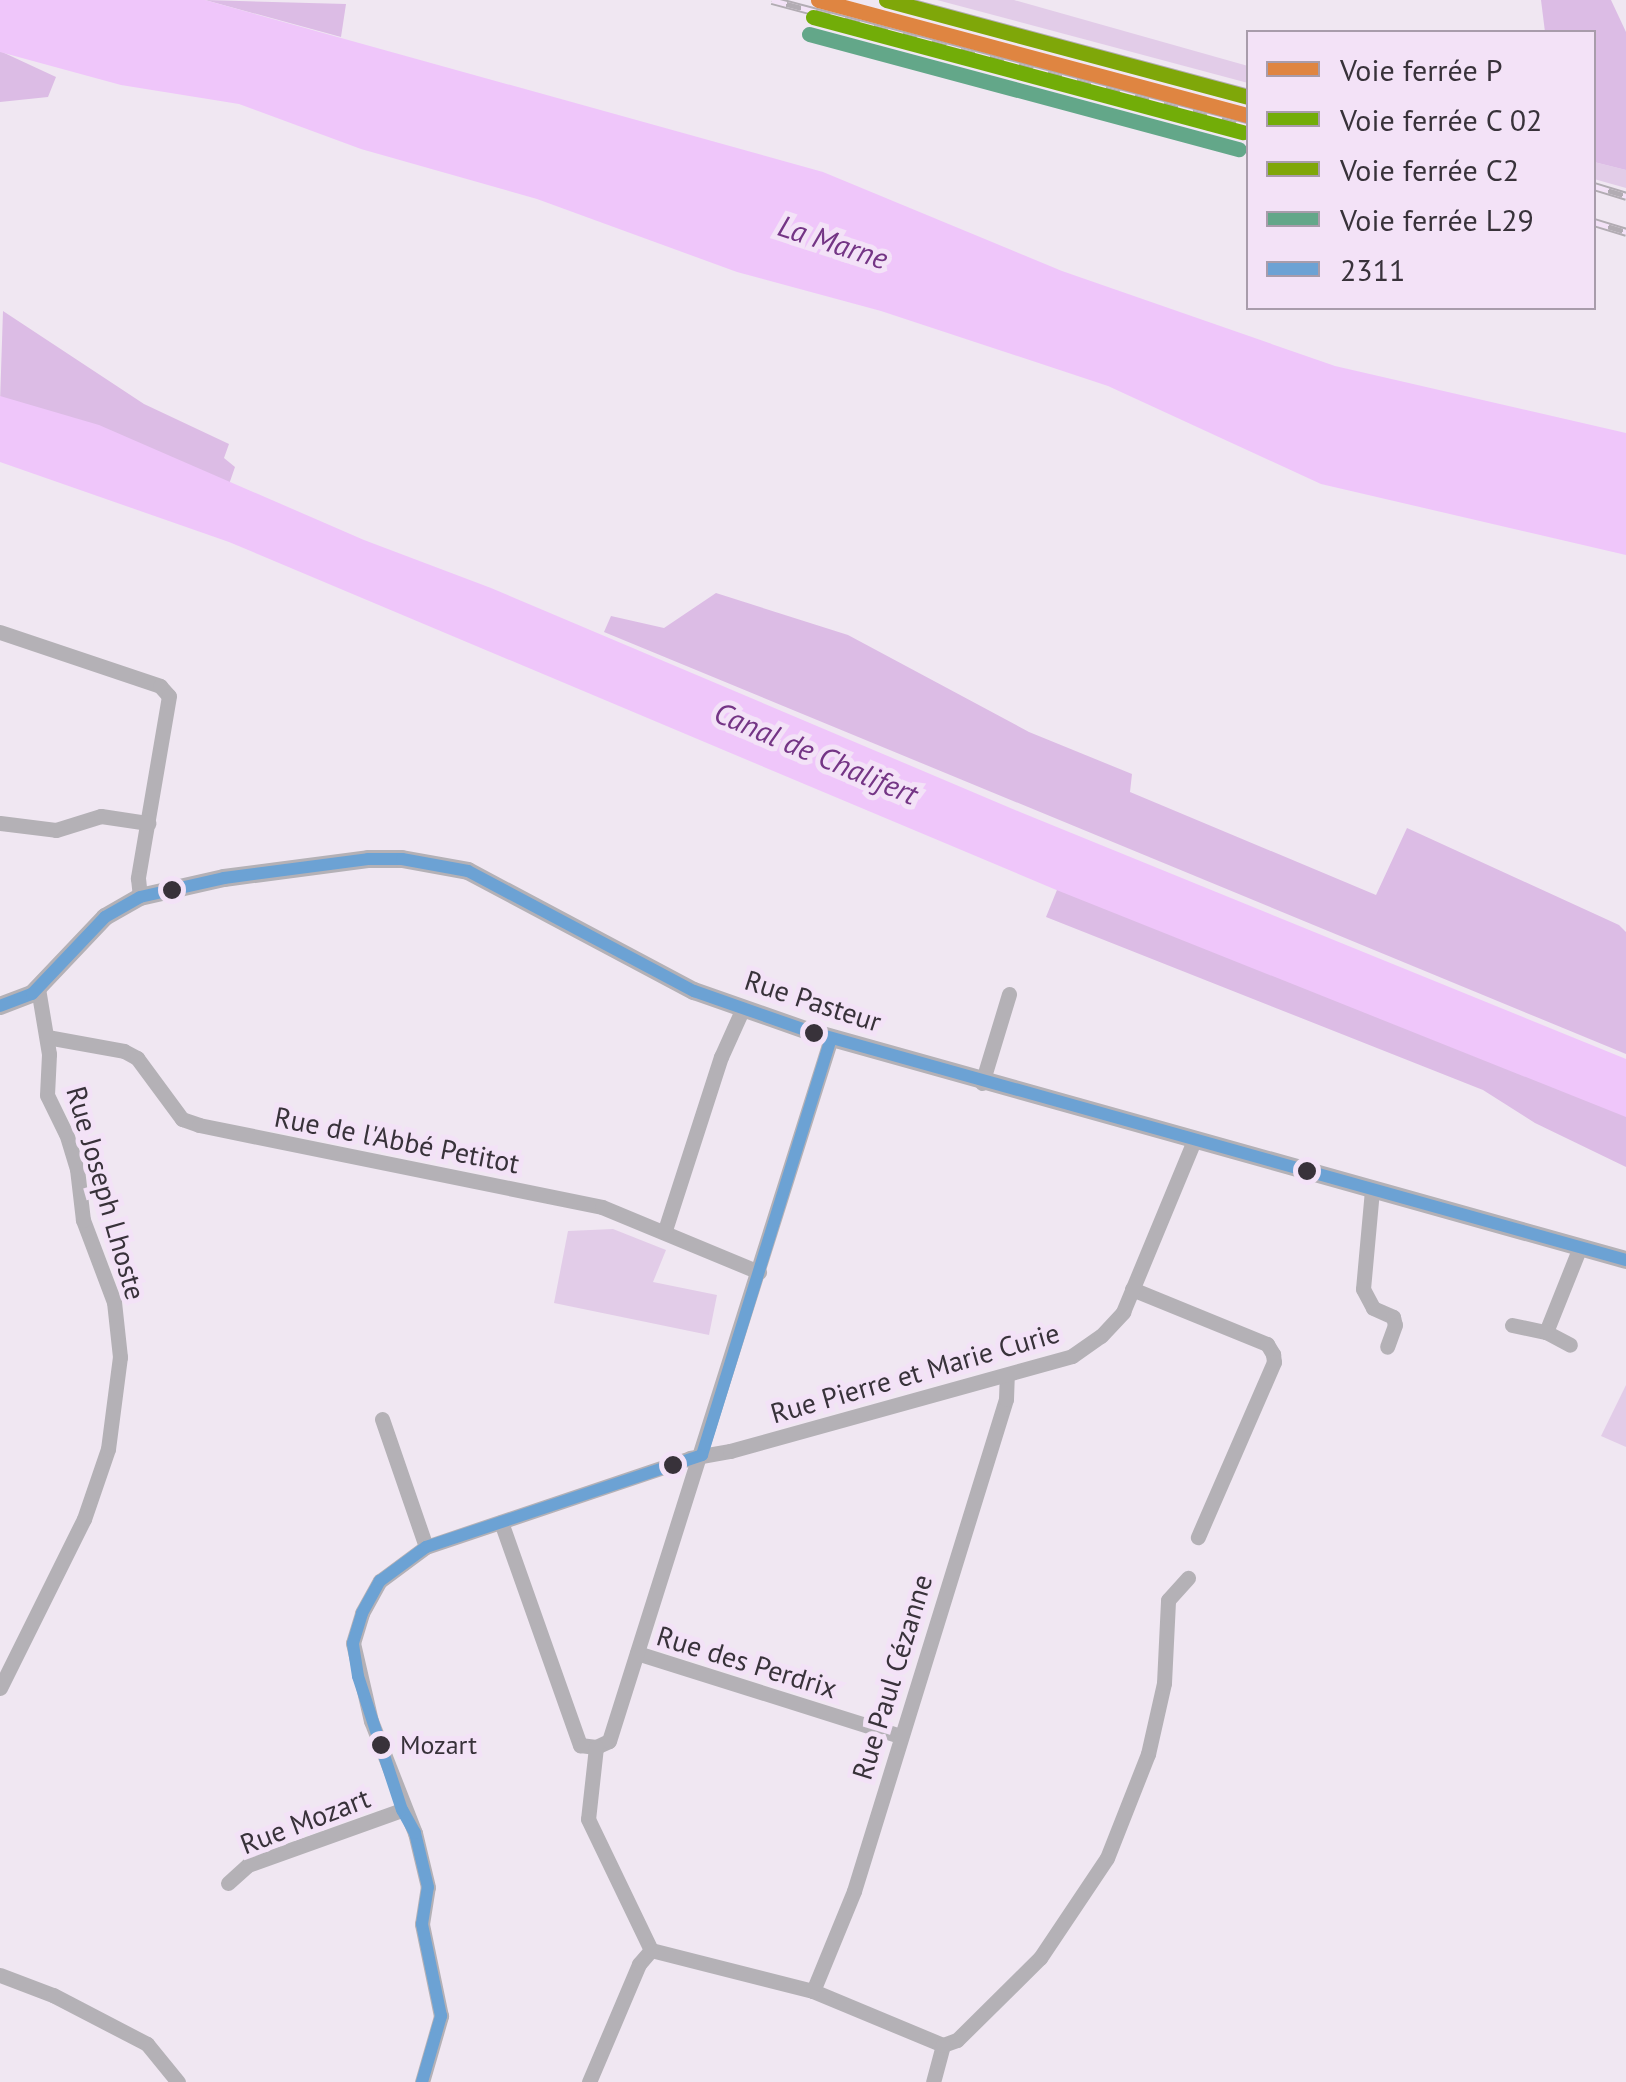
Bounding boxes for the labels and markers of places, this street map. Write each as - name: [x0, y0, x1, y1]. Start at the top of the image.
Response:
- unlabelled marker: [162, 880, 182, 900]
- unlabelled marker: [804, 1023, 824, 1043]
- unlabelled marker: [1297, 1161, 1317, 1181]
- unlabelled marker: [663, 1455, 683, 1475]
- place label: Mozart: [400, 1729, 477, 1761]
- marker: Mozart: [371, 1735, 391, 1755]

